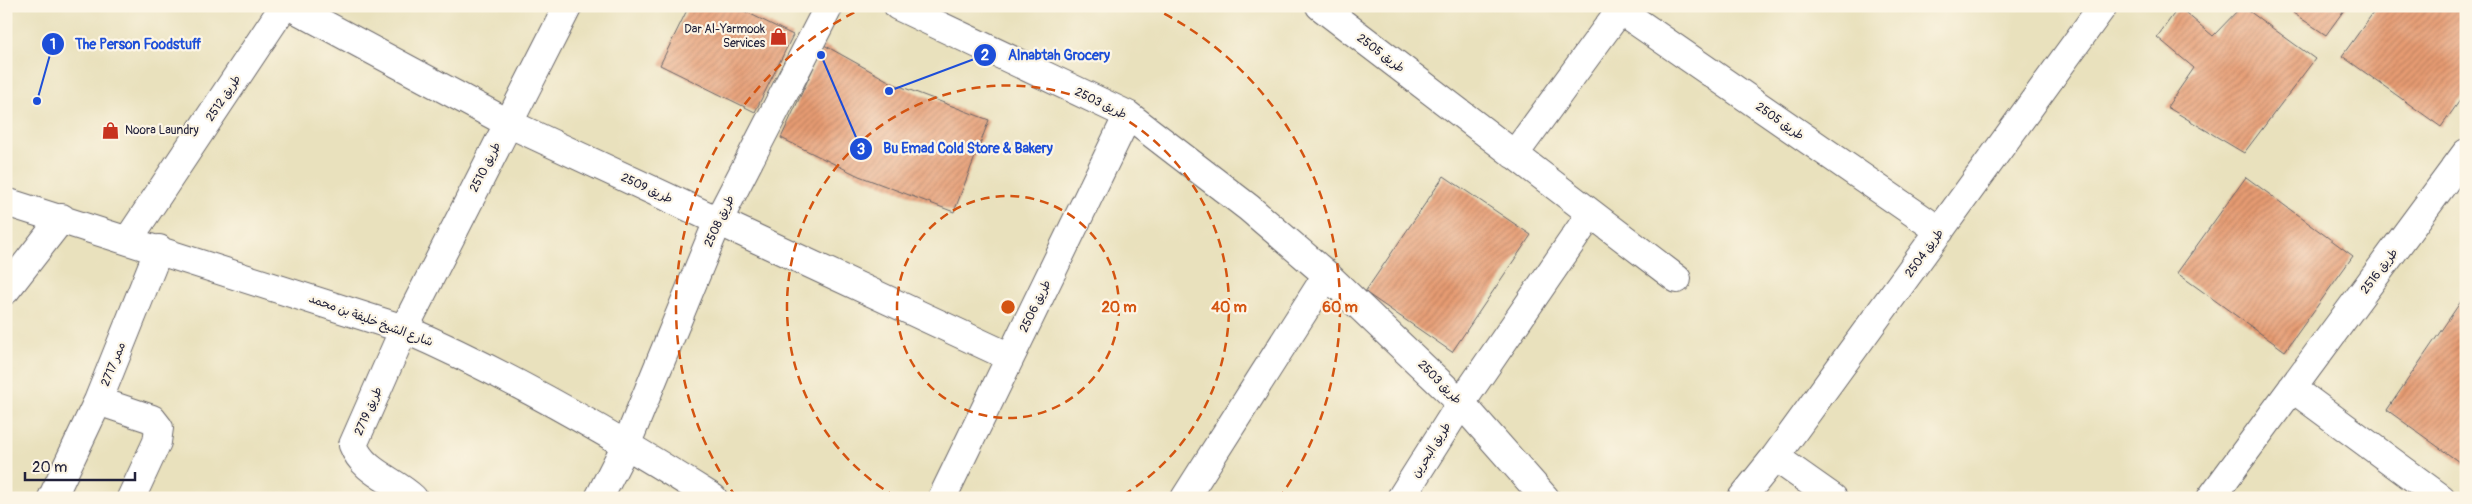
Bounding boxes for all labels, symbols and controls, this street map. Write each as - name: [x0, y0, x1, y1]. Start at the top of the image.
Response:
- place label: Dar Al-Yarmook Services: [684, 22, 766, 51]
- shop icon: Dar Al-Yarmook Services: [769, 26, 789, 46]
- callout: The Person Foodstuff: [40, 29, 211, 58]
- street label: طريق 2505: [1354, 31, 1407, 76]
- text: 1: [50, 35, 56, 54]
- text: The Person Foodstuff: [74, 36, 202, 53]
- callout: Alnabtah Grocery: [973, 40, 1120, 69]
- text: 2: [981, 46, 989, 65]
- text: Alnabtah Grocery: [1008, 47, 1110, 64]
- street label: طريق 2512: [203, 72, 244, 124]
- street label: طريق 2503: [1072, 84, 1129, 122]
- street label: طريق 2505: [1753, 99, 1807, 144]
- shop icon: Noora Laundry: [101, 120, 121, 140]
- place label: Noora Laundry: [125, 123, 199, 138]
- callout: Bu Emad Cold Store & Bakery: [849, 134, 1063, 163]
- street label: طريق 2510: [467, 140, 504, 195]
- text: 3: [857, 140, 865, 159]
- text: Bu Emad Cold Store & Bakery: [883, 140, 1053, 157]
- street label: طريق 2509: [619, 170, 675, 207]
- street label: طريق 2508: [701, 193, 738, 249]
- street label: طريق 2504: [1902, 226, 1947, 280]
- street label: طريق 2516: [2358, 246, 2401, 297]
- street label: طريق 2506: [1016, 278, 1055, 335]
- street label: شارع الشيخ خليفة بن محمد: [306, 291, 435, 351]
- centre of rings: [999, 298, 1017, 316]
- text: 20 m: [1101, 298, 1137, 317]
- text: 40 m: [1211, 298, 1247, 317]
- text: 60 m: [1322, 298, 1358, 317]
- street label: ممر 2717: [98, 340, 129, 388]
- street label: طريق 2503: [1415, 357, 1465, 407]
- street label: طريق 2719: [351, 385, 386, 438]
- street label: طريق البحرين: [1409, 420, 1454, 481]
- scale bar: [25, 449, 135, 481]
- text: 20 m: [32, 458, 67, 477]

